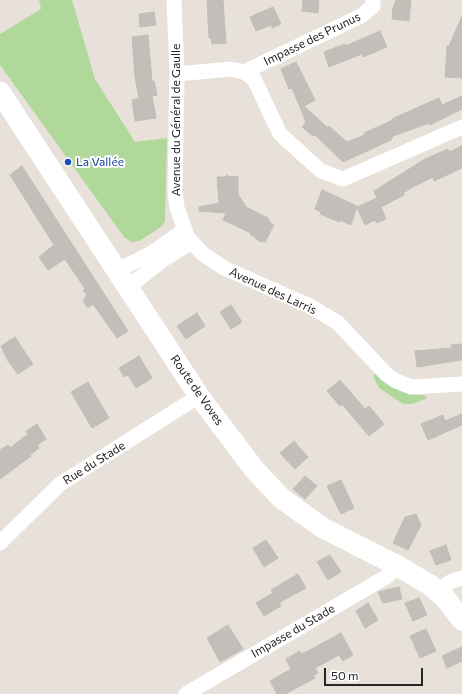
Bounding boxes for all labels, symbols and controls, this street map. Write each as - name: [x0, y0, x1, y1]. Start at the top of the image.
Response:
- street label: Impasse des Prunus: [261, 9, 363, 69]
- street label: Avenue du Général de Gaulle: [169, 44, 183, 196]
- place label: La Vallée: [76, 155, 124, 169]
- marker: La Vallée: [63, 157, 73, 167]
- street label: Avenue des Larris: [227, 264, 319, 318]
- street label: Route de Voves: [167, 352, 227, 428]
- street label: Rue du Stade: [60, 438, 128, 488]
- street label: Impasse du Stade: [249, 601, 337, 661]
- scale bar: [326, 660, 425, 686]
- text: 50 m: [331, 668, 359, 682]

